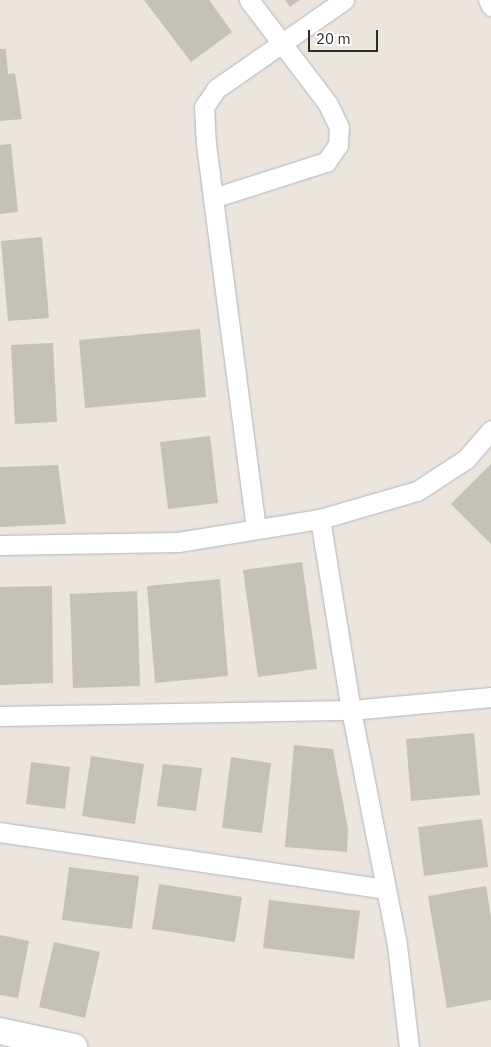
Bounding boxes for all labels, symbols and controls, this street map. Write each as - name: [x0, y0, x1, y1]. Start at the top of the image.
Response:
- scale bar: [311, 20, 381, 52]
- text: 20 m: [316, 29, 351, 48]

